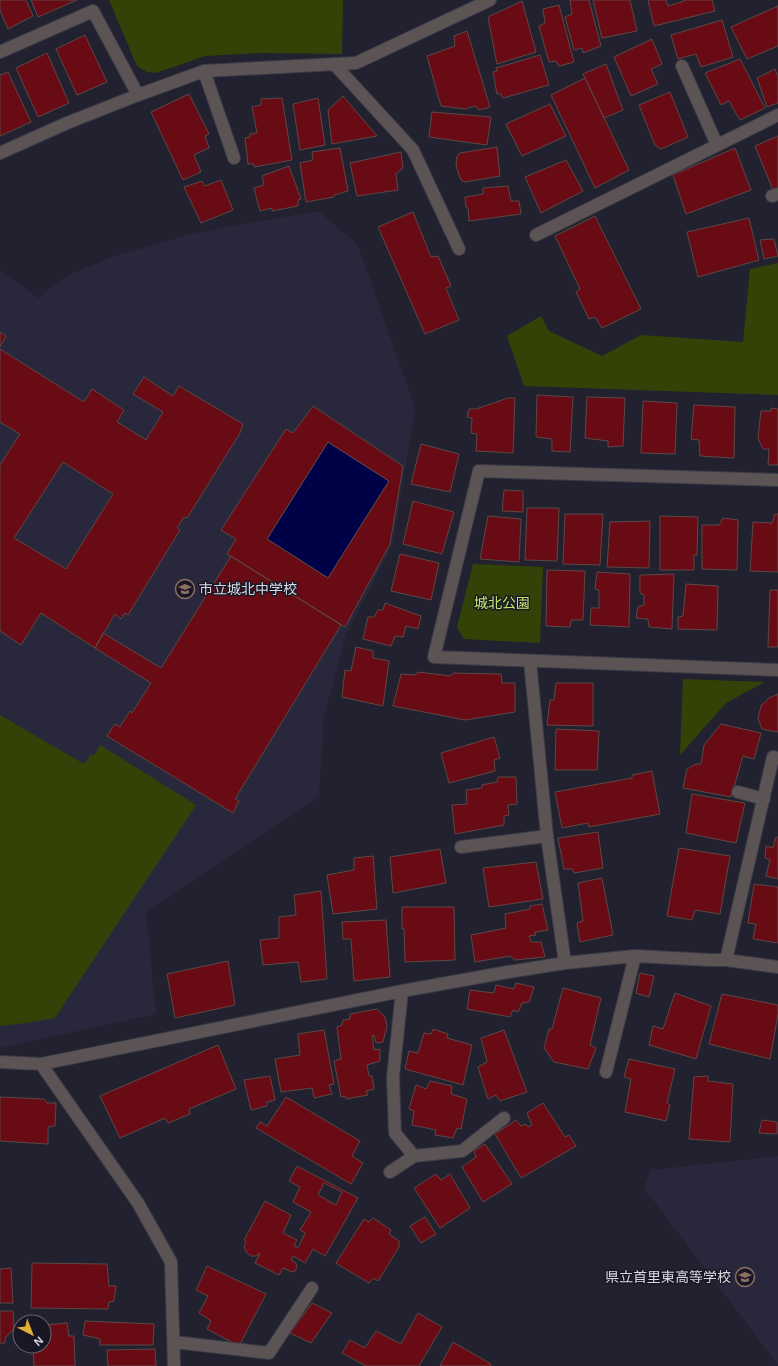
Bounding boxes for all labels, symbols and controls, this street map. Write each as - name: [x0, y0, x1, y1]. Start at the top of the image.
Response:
- school or university icon: 市立城北中学校: [174, 578, 196, 600]
- place label: 市立城北中学校: [199, 581, 297, 597]
- park label: 城北公園: [474, 595, 530, 611]
- school or university icon: 県立首里東高等学校: [734, 1266, 756, 1288]
- place label: 県立首里東高等学校: [605, 1269, 731, 1285]
- north arrow: [12, 1314, 52, 1354]
- text: N: [32, 1334, 46, 1349]

